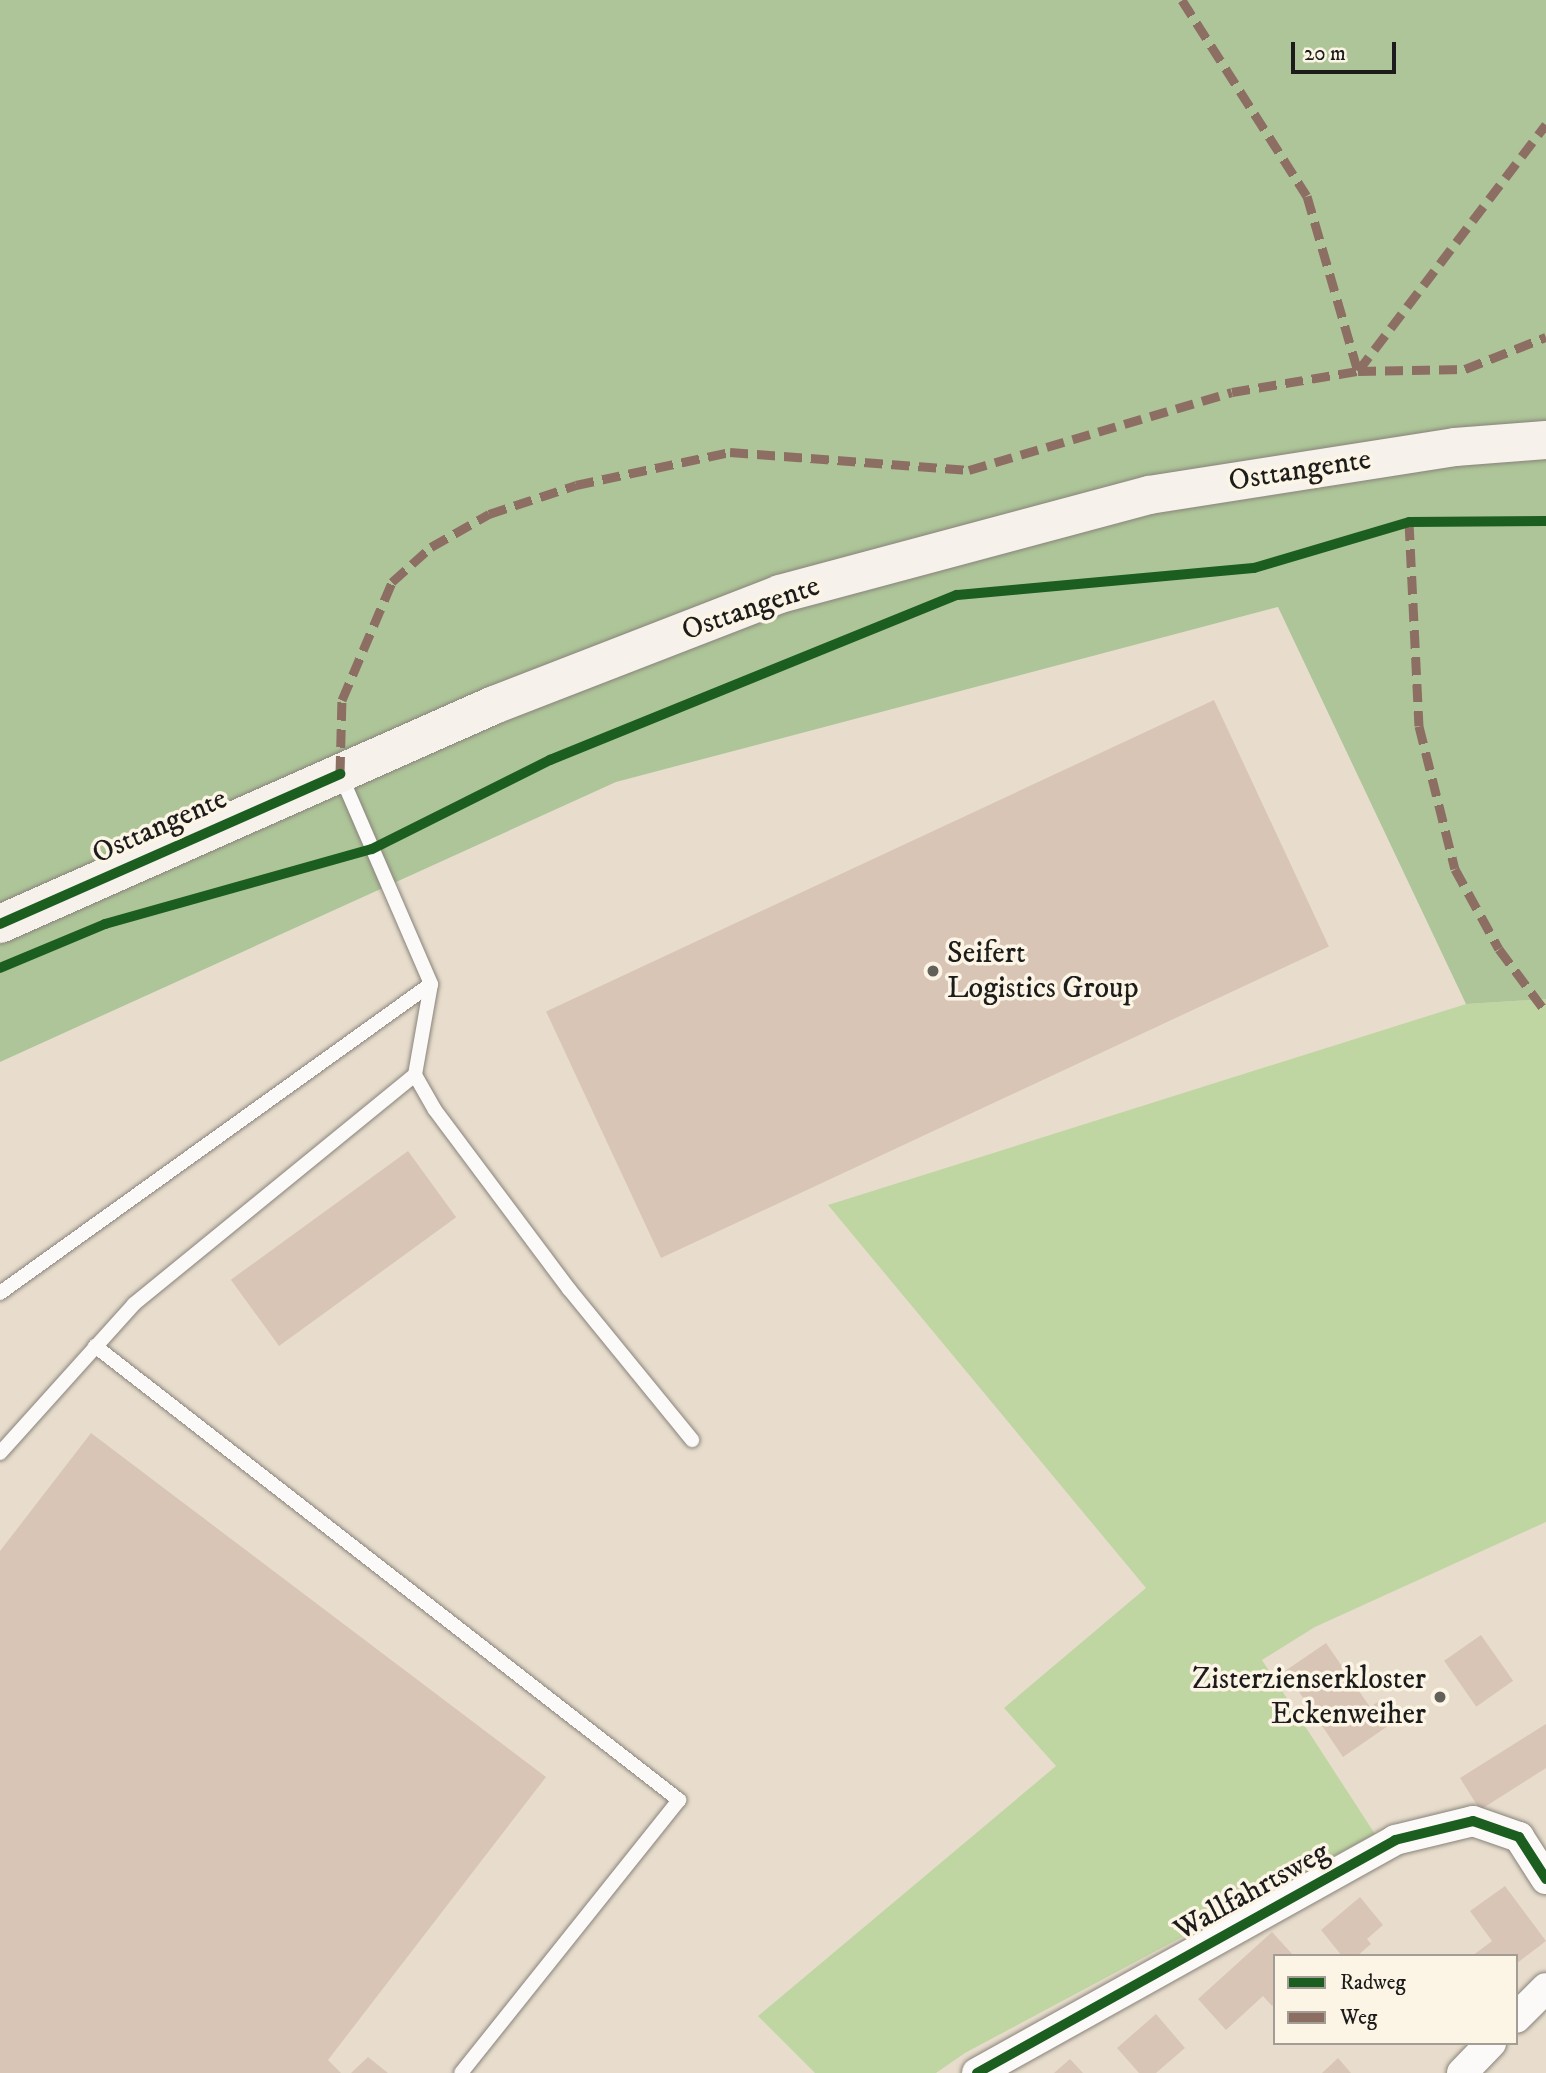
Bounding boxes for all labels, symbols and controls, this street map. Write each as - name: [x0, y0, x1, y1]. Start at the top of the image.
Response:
- scale bar: [1294, 28, 1399, 72]
- text: 20 m: [1304, 41, 1346, 67]
- street label: Osttangente: [1226, 442, 1374, 500]
- street label: Osttangente: [677, 569, 825, 649]
- street label: Osttangente: [87, 781, 233, 873]
- place label: Seifert Logistics Group: [947, 936, 1139, 1006]
- marker: Seifert Logistics Group: [925, 963, 941, 979]
- place label: Zisterzienserkloster Eckenweiher: [1192, 1662, 1426, 1732]
- marker: Zisterzienserkloster Eckenweiher: [1432, 1689, 1448, 1705]
- street label: Wallfahrtsweg: [1168, 1835, 1336, 1949]
- legend: [1273, 1954, 1518, 2045]
- text: Radweg: [1340, 1970, 1406, 1996]
- text: Weg: [1340, 2005, 1377, 2031]

